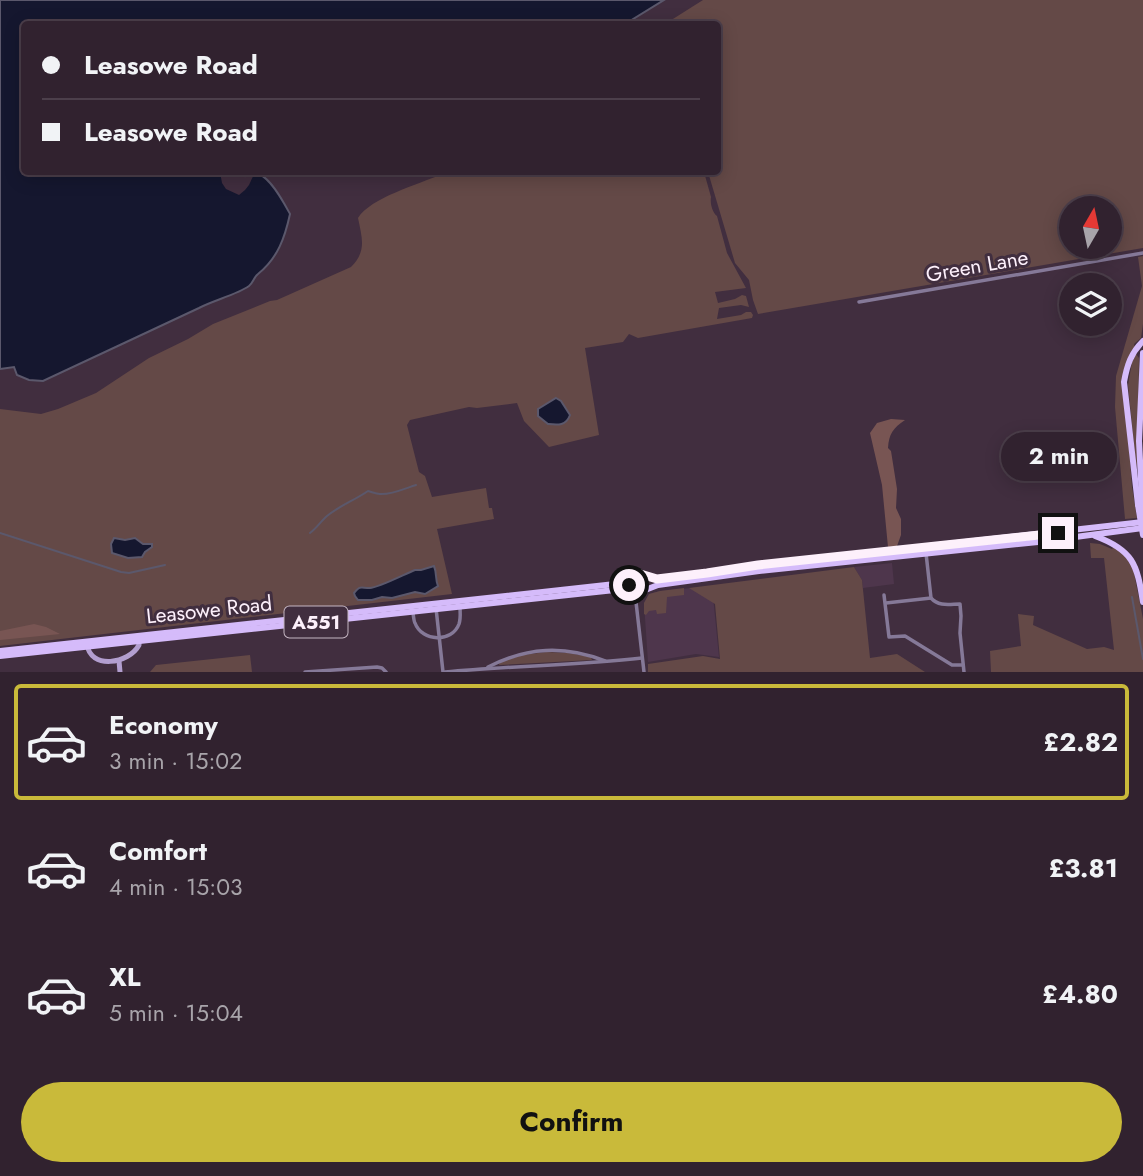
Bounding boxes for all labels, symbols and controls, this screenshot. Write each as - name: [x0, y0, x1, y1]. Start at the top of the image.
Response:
- text: Leasowe Road: [84, 46, 258, 84]
- text: Leasowe Road: [84, 113, 258, 151]
- north arrow: [1059, 196, 1122, 259]
- map controls: [1059, 196, 1122, 336]
- street label: Green Lane: [923, 242, 1031, 290]
- button: layers: [1059, 273, 1122, 336]
- callout: 2 min: [1000, 432, 1116, 480]
- text: 2 min: [1029, 439, 1089, 473]
- route end: [1042, 517, 1074, 549]
- route start: [613, 569, 645, 601]
- street label: Leasowe Road: [145, 588, 273, 632]
- road number: A551: [284, 607, 348, 638]
- text: Economy: [109, 706, 218, 744]
- icon: car: [25, 711, 88, 774]
- text: £2.82: [1043, 723, 1118, 761]
- text: 3 min · 15:02: [109, 744, 242, 778]
- text: Comfort: [109, 832, 207, 870]
- icon: car: [25, 837, 88, 900]
- text: £3.81: [1048, 849, 1118, 887]
- text: 4 min · 15:03: [109, 870, 243, 904]
- text: XL: [109, 958, 141, 996]
- icon: car: [25, 963, 88, 1026]
- text: £4.80: [1042, 975, 1118, 1013]
- text: 5 min · 15:04: [109, 996, 243, 1030]
- button: Confirm: [21, 1082, 1122, 1162]

